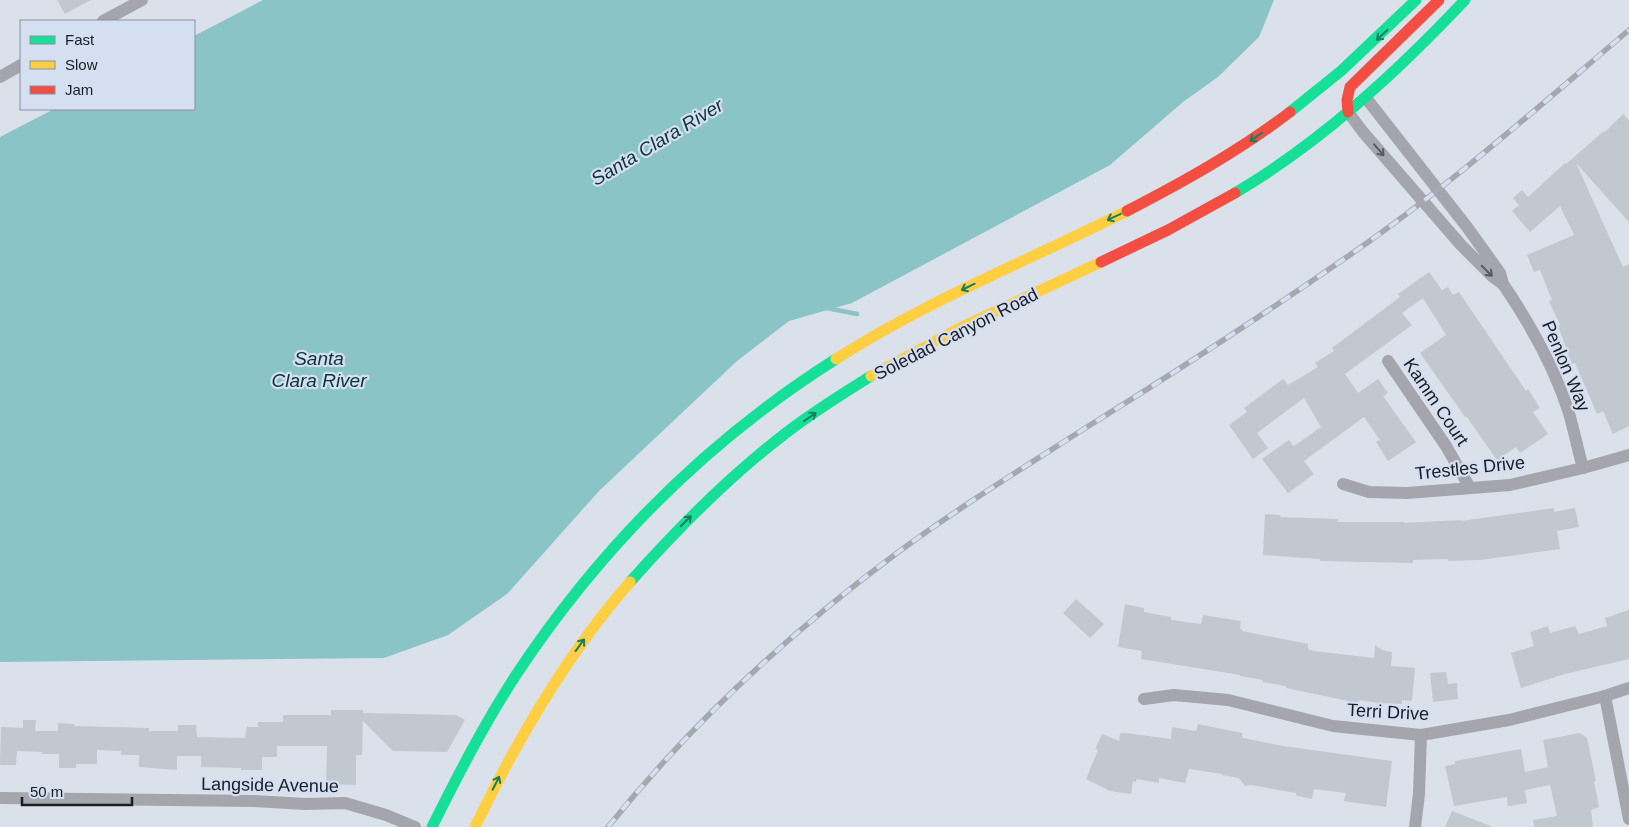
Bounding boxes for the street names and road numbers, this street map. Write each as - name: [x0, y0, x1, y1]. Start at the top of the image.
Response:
- street label: Soledad Canyon Road: [871, 284, 1041, 384]
- street label: Penlon Way: [1538, 318, 1594, 414]
- street label: Kamm Court: [1399, 355, 1473, 449]
- street label: Trestles Drive: [1414, 452, 1526, 484]
- street label: Terri Drive: [1347, 700, 1429, 724]
- street label: Langside Avenue: [201, 774, 339, 796]

